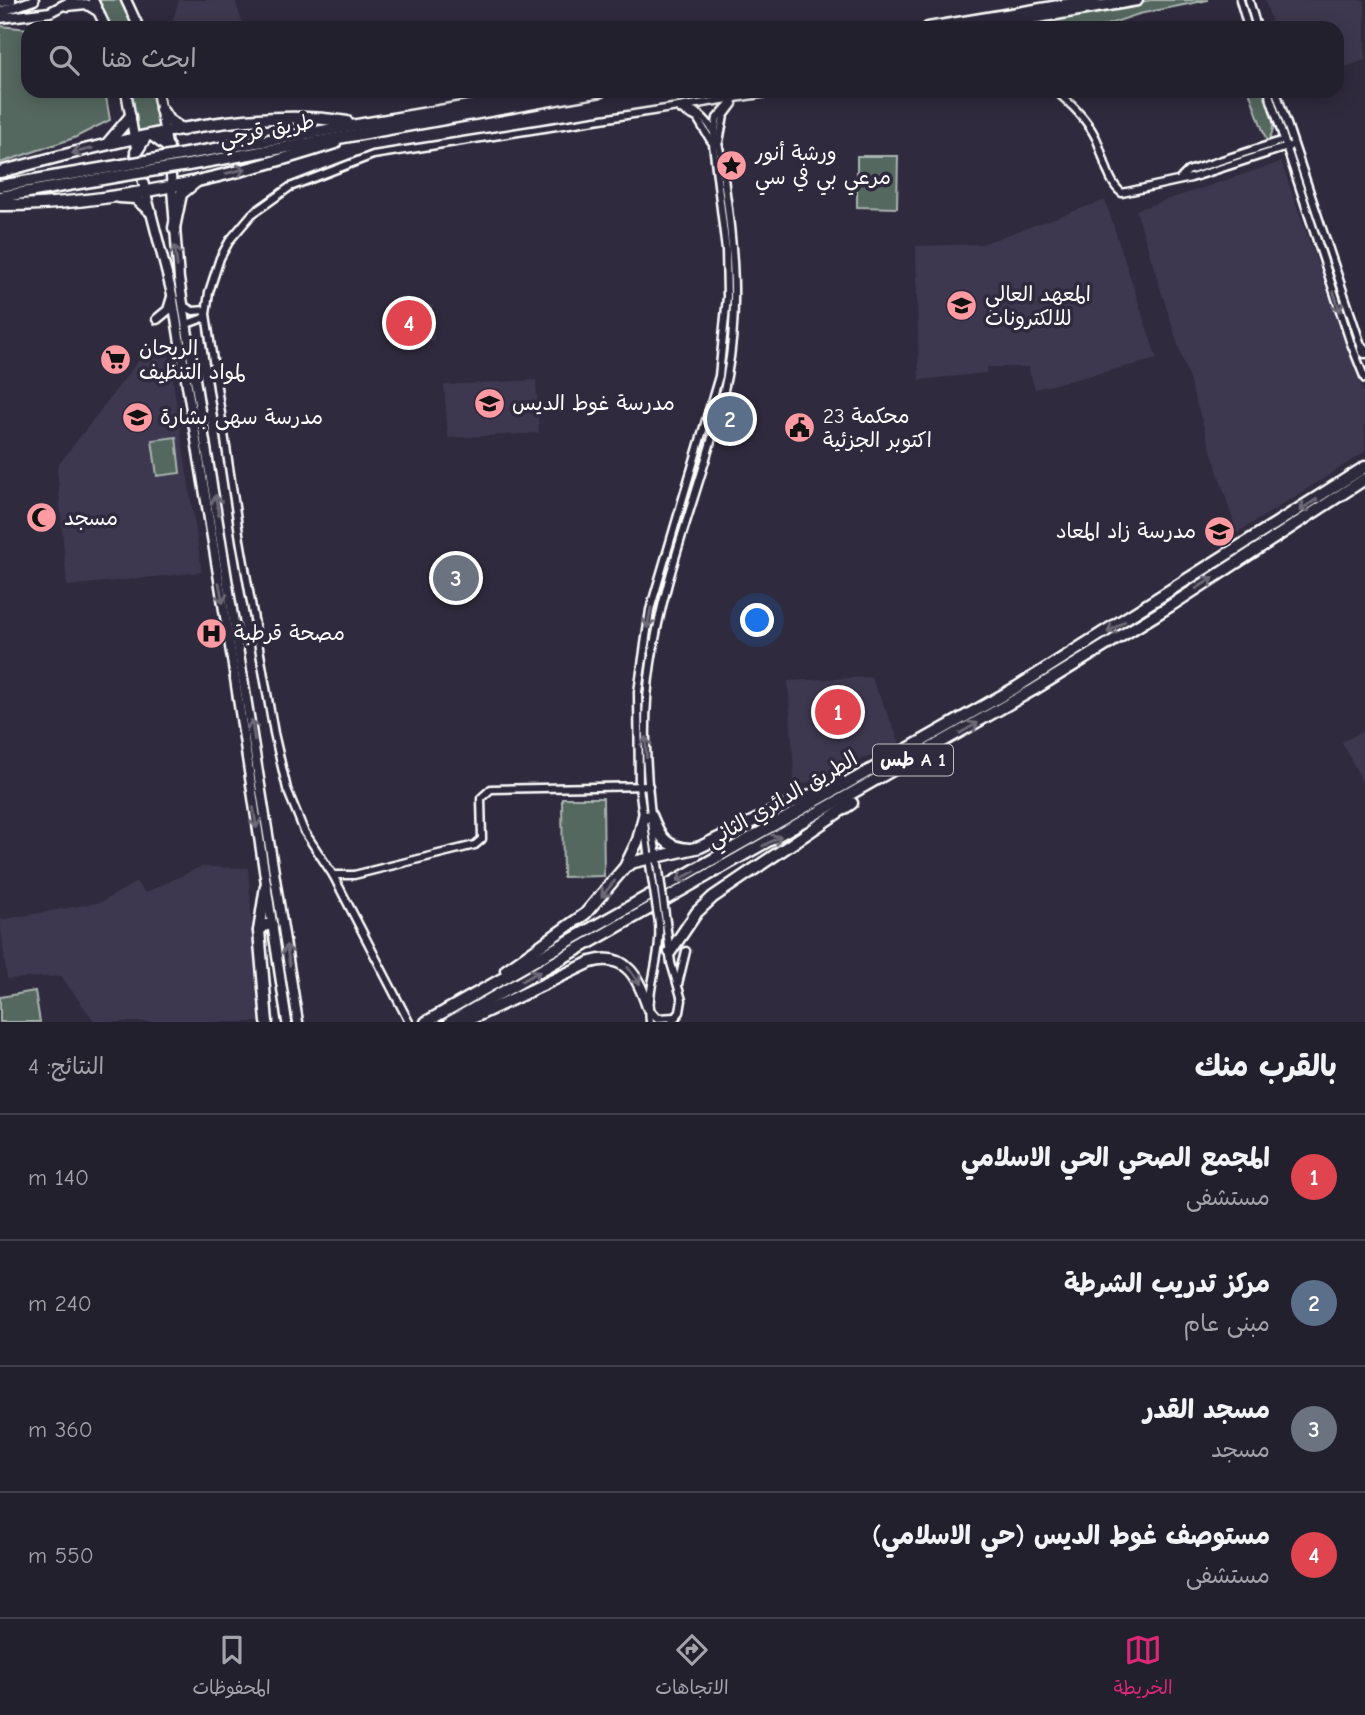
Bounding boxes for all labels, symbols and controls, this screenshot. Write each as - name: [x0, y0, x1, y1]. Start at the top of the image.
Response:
- search box: [21, 21, 1344, 98]
- icon: search: [45, 41, 83, 79]
- text: ابحث هنا: [101, 44, 197, 74]
- street label: طريق قرجي: [217, 109, 318, 158]
- place label: ورشة أنور مرعي بي في سي: [754, 141, 891, 196]
- one-way arrow: [71, 145, 94, 158]
- place icon: ورشة أنور مرعي بي في سي: [715, 148, 749, 182]
- one-way arrow: [224, 164, 247, 177]
- one-way arrow: [170, 246, 183, 268]
- place label: المعهد العالي للالكترونات: [985, 282, 1091, 330]
- school or university icon: المعهد العالي للالكترونات: [945, 289, 979, 323]
- one-way arrow: [1331, 290, 1344, 312]
- pin: 4: [386, 297, 432, 349]
- place label: الريحان لمواد التنظيف: [139, 336, 246, 385]
- supermarket icon: الريحان لمواد التنظيف: [99, 343, 133, 377]
- school or university icon: مدرسة غوط الديس: [472, 386, 506, 420]
- place label: مدرسة غوط الديس: [512, 391, 675, 416]
- pin: 2: [707, 393, 753, 445]
- school or university icon: مدرسة سهى بشارة: [120, 400, 154, 434]
- place label: محكمة 23 اكتوبر الجزئية: [823, 404, 932, 453]
- place label: مدرسة سهى بشارة: [160, 405, 323, 431]
- public building icon: محكمة 23 اكتوبر الجزئية: [783, 411, 817, 445]
- one-way arrow: [210, 494, 223, 517]
- one-way arrow: [1298, 498, 1318, 512]
- mosque icon: مسجد: [24, 501, 58, 535]
- place label: مسجد: [64, 506, 118, 530]
- school or university icon: مدرسة زاد المعاد: [1202, 514, 1236, 548]
- place label: مدرسة زاد المعاد: [1056, 519, 1196, 543]
- pin: 3: [433, 552, 479, 604]
- one-way arrow: [1195, 576, 1214, 591]
- one-way arrow: [214, 581, 228, 604]
- your location: [740, 603, 774, 637]
- one-way arrow: [642, 606, 655, 629]
- hospital icon: مصحة قرطبة: [194, 616, 228, 650]
- one-way arrow: [1107, 620, 1126, 634]
- place label: مصحة قرطبة: [234, 621, 345, 646]
- pin: 1: [815, 686, 861, 738]
- one-way arrow: [246, 719, 259, 742]
- one-way arrow: [959, 720, 979, 734]
- one-way arrow: [640, 736, 653, 759]
- road number: طس A 1: [873, 744, 953, 776]
- street label: الطريق الدائري الثاني: [703, 746, 865, 858]
- one-way arrow: [249, 806, 262, 828]
- one-way arrow: [761, 834, 782, 847]
- one-way arrow: [676, 870, 697, 883]
- one-way arrow: [600, 880, 616, 898]
- one-way arrow: [281, 944, 294, 966]
- one-way arrow: [626, 967, 641, 986]
- one-way arrow: [520, 969, 541, 982]
- text: بالقرب منك: [1195, 1049, 1337, 1084]
- text: النتائج: 4: [28, 1053, 104, 1080]
- text: المجمع الصحي الحي الاسلامي: [961, 1143, 1270, 1173]
- text: 140 m: [28, 1164, 89, 1191]
- text: 1: [1309, 1164, 1319, 1191]
- text: مستشفى: [1186, 1184, 1270, 1211]
- text: مركز تدريب الشرطة: [1064, 1269, 1270, 1299]
- text: 240 m: [28, 1290, 92, 1317]
- text: 2: [1308, 1290, 1320, 1317]
- text: مبنى عام: [1184, 1310, 1270, 1337]
- text: مسجد القدر: [1143, 1395, 1270, 1425]
- text: 360 m: [28, 1416, 93, 1443]
- text: 3: [1308, 1416, 1320, 1443]
- text: مسجد: [1211, 1436, 1270, 1463]
- text: مستوصف غوط الديس (حي الاسلامي): [872, 1521, 1270, 1551]
- text: 550 m: [28, 1542, 94, 1569]
- text: 4: [1309, 1542, 1319, 1569]
- text: مستشفى: [1186, 1562, 1270, 1589]
- tab: المحفوظات: [192, 1631, 271, 1704]
- tab: الاتجاهات: [655, 1631, 729, 1704]
- tab: الخريطة: [1113, 1631, 1173, 1704]

